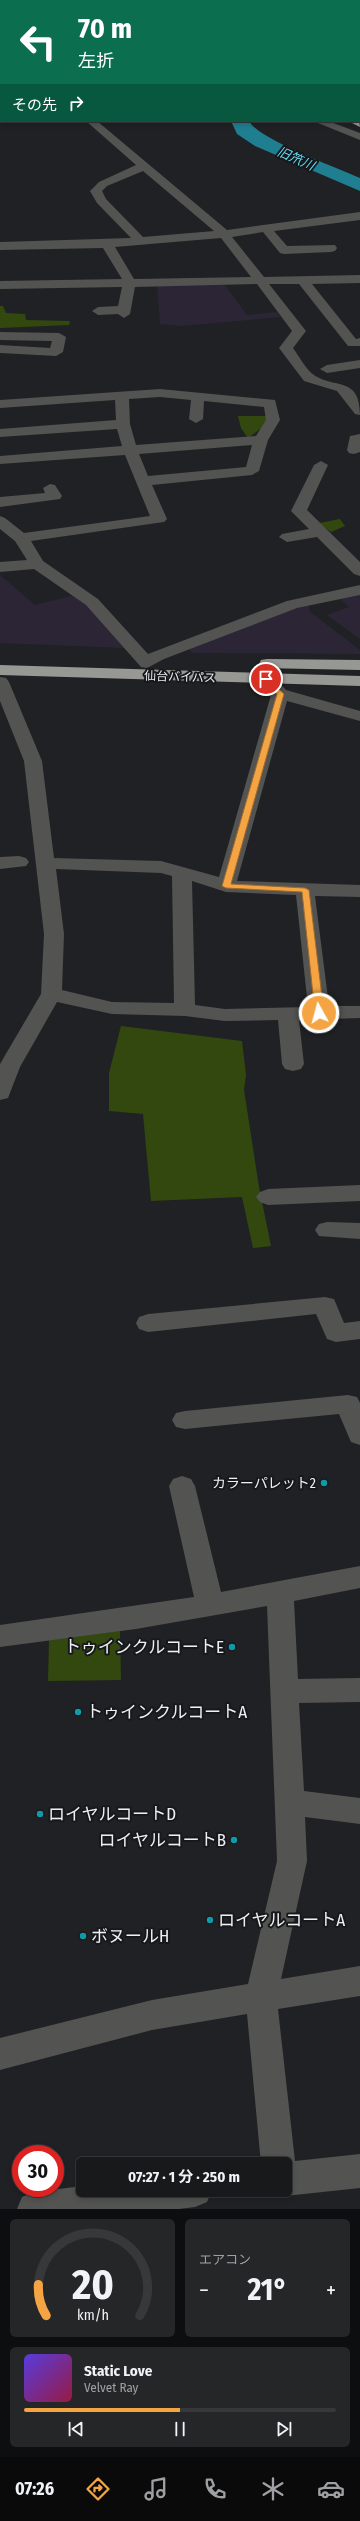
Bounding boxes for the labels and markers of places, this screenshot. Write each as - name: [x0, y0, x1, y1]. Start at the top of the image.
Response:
- pin: [249, 662, 283, 696]
- place label: カラーパレット2: [212, 1475, 316, 1492]
- marker: カラーパレット2: [319, 1478, 329, 1488]
- place label: トゥインクルコートE: [64, 1637, 224, 1658]
- marker: トゥインクルコートE: [227, 1642, 237, 1652]
- place label: トゥインクルコートA: [86, 1702, 247, 1723]
- marker: トゥインクルコートA: [73, 1707, 83, 1717]
- place label: ロイヤルコートD: [48, 1804, 176, 1825]
- marker: ロイヤルコートD: [35, 1809, 45, 1819]
- place label: ロイヤルコートB: [99, 1830, 226, 1851]
- marker: ロイヤルコートB: [229, 1835, 239, 1845]
- place label: ロイヤルコートA: [218, 1910, 345, 1931]
- marker: ロイヤルコートA: [205, 1915, 215, 1925]
- place label: ボヌールH: [91, 1926, 169, 1947]
- marker: ボヌールH: [78, 1931, 88, 1941]

